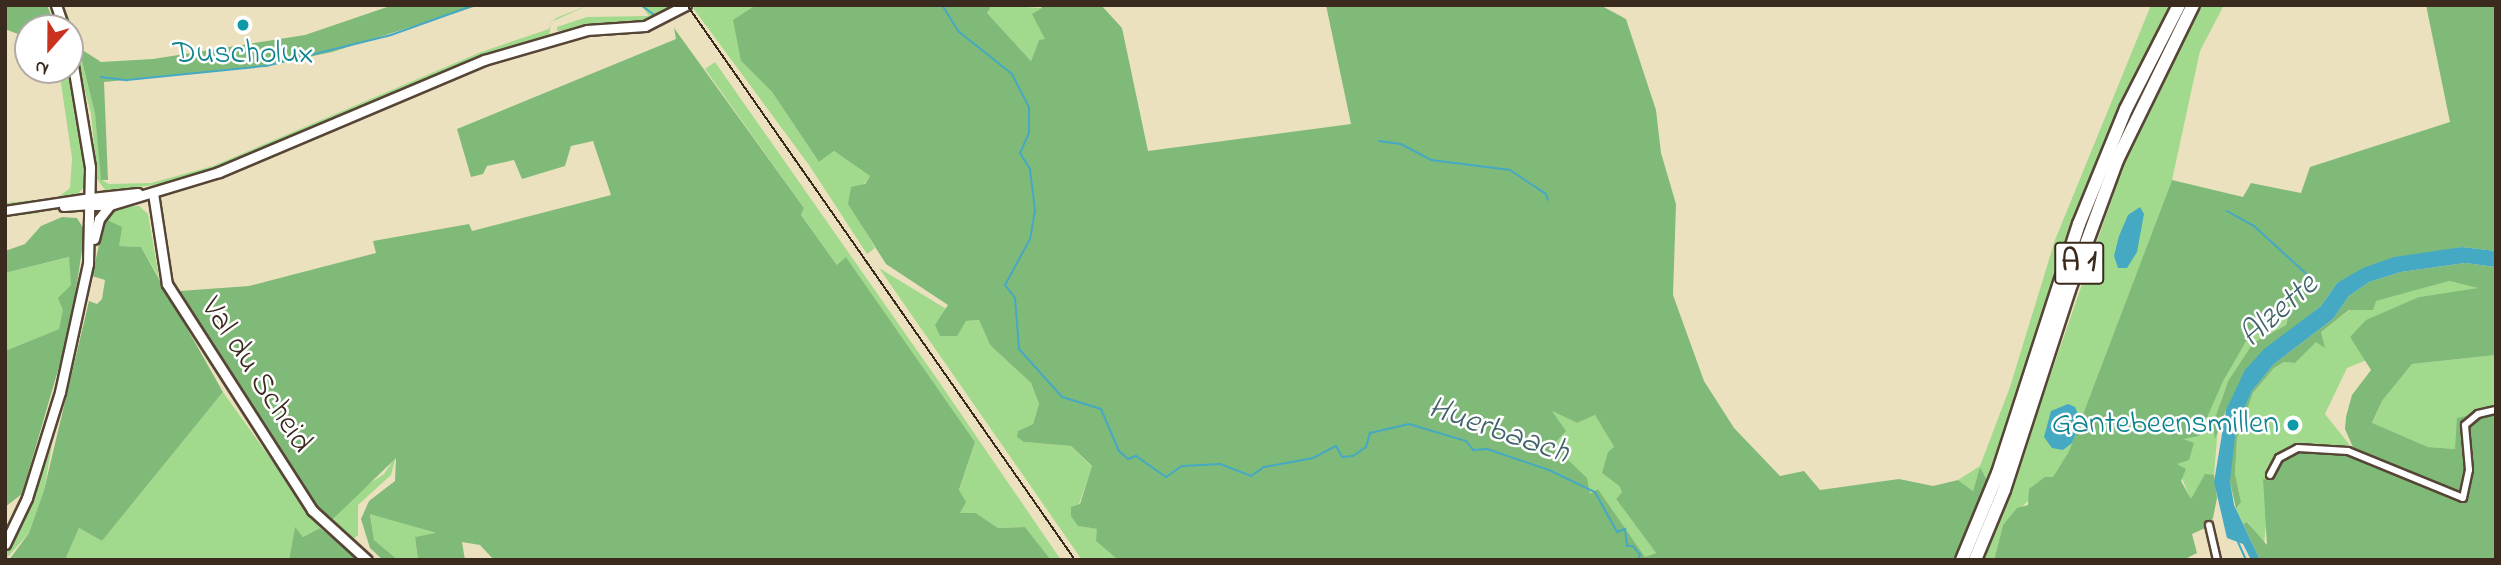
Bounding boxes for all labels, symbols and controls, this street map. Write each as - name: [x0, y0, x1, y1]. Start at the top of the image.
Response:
- north arrow: [14, 14, 84, 84]
- marker: Duscholux: [235, 17, 251, 33]
- place label: Duscholux: [173, 36, 313, 74]
- text: N: [31, 52, 53, 82]
- road number: A 1: [2053, 236, 2105, 290]
- water label: Alzette: [2233, 267, 2327, 357]
- street label: Val du Scheid: [190, 291, 320, 461]
- water label: Huerbaach: [1422, 389, 1574, 475]
- place label: Gantebeensmillen: [2052, 406, 2279, 444]
- marker: Gantebeensmillen: [2285, 417, 2301, 433]

